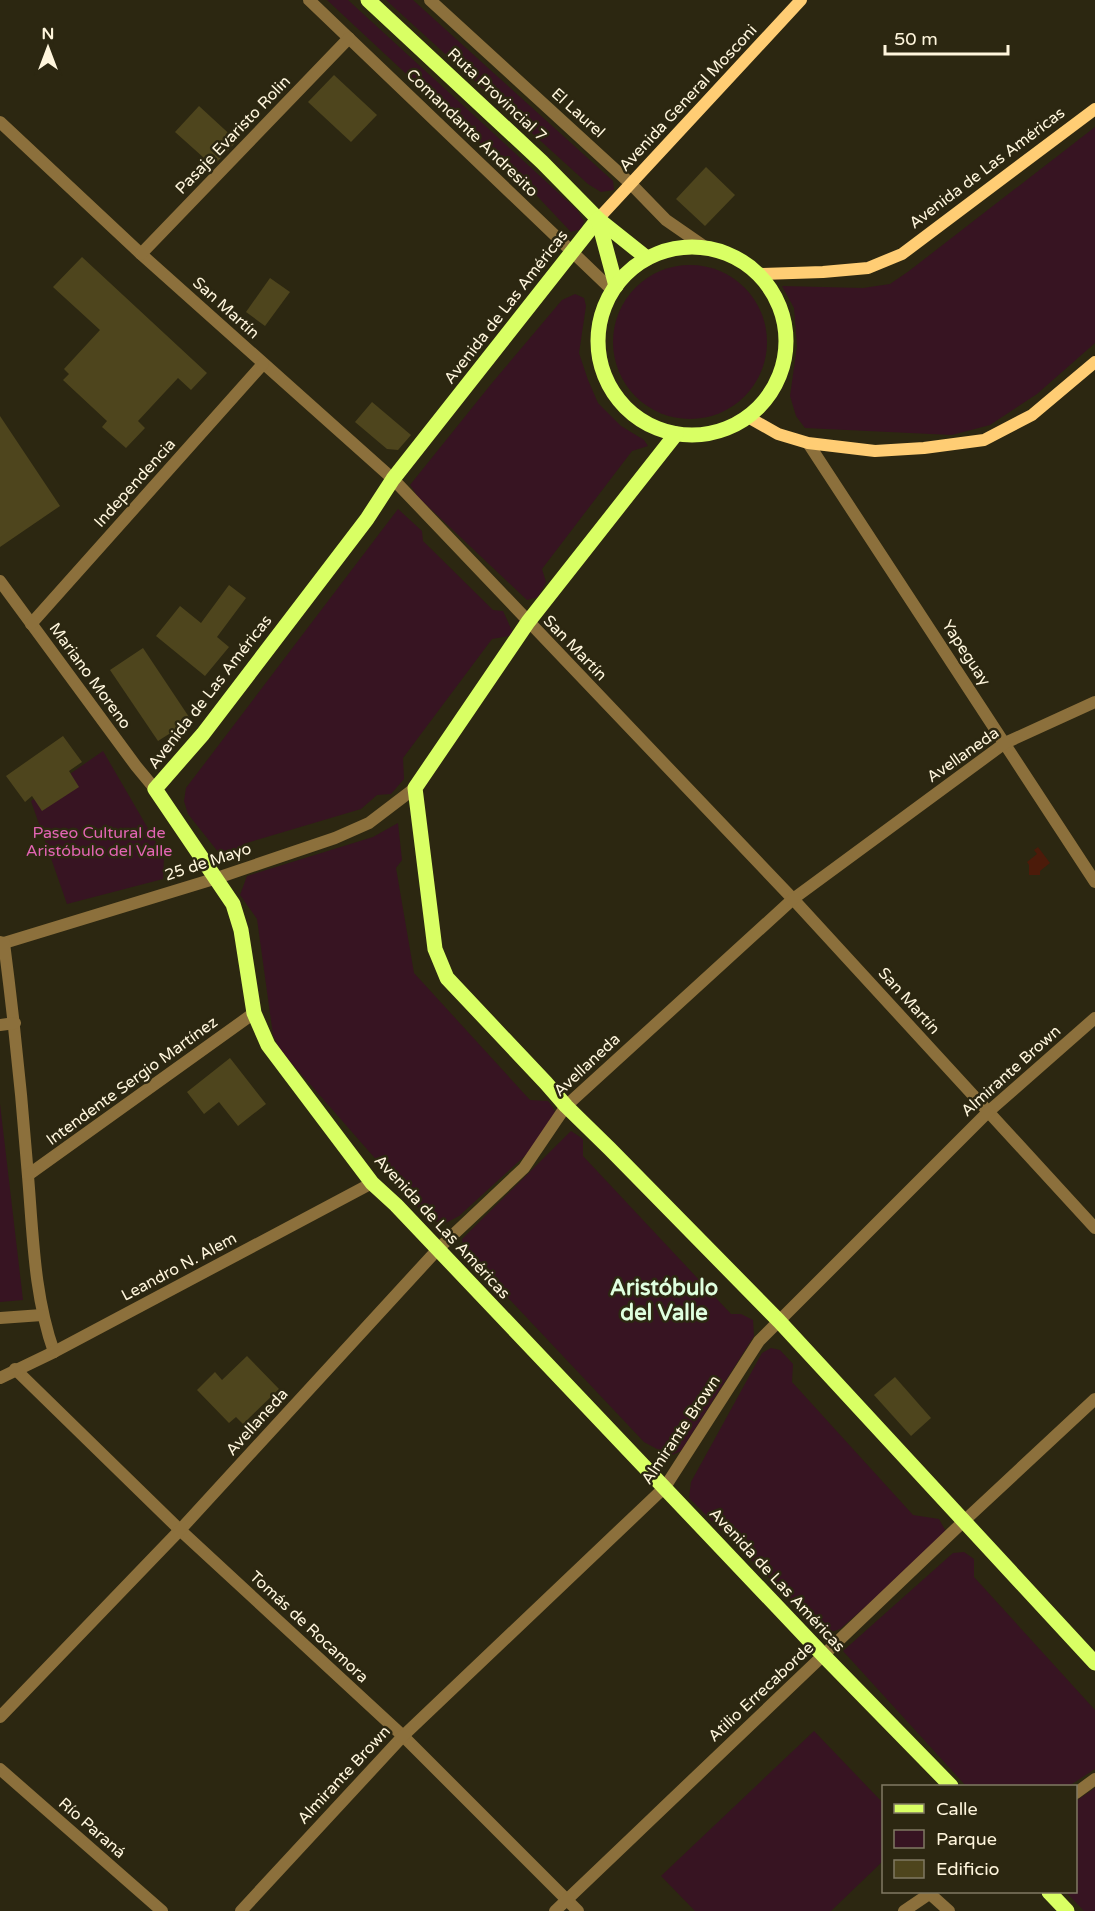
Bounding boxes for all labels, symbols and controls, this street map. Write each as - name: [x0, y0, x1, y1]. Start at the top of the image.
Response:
- north arrow: [18, 18, 78, 78]
- scale bar: [885, 18, 1008, 56]
- street label: Avenida General Mosconi: [615, 20, 761, 176]
- text: N: [42, 24, 54, 44]
- text: 50 m: [894, 28, 938, 50]
- street label: Ruta Provincial 7: [443, 44, 551, 146]
- street label: Comandante Andresito: [402, 65, 542, 201]
- street label: Pasaje Evaristo Rolin: [171, 72, 295, 198]
- street label: El Laurel: [547, 84, 609, 142]
- street label: Avenida de Las Américas: [905, 103, 1069, 233]
- street label: Avenida de Las Américas: [440, 226, 572, 388]
- street label: San Martín: [188, 273, 264, 343]
- street label: Independencia: [90, 434, 180, 532]
- street label: Avenida de Las Américas: [144, 611, 276, 773]
- street label: San Martín: [539, 611, 611, 685]
- street label: Yapeguay: [937, 616, 995, 690]
- street label: Mariano Moreno: [45, 619, 135, 733]
- street label: Avellaneda: [923, 723, 1003, 787]
- park label: Paseo Cultural de Aristóbulo del Valle: [26, 823, 172, 861]
- street label: 25 de Mayo: [162, 839, 254, 885]
- street label: San Martín: [874, 963, 944, 1039]
- street label: Intendente Sergio Martínez: [42, 1012, 222, 1150]
- street label: Almirante Brown: [957, 1021, 1065, 1121]
- street label: Avellaneda: [550, 1029, 624, 1101]
- street label: Avenida de Las Américas: [370, 1151, 514, 1303]
- street label: Leandro N. Alem: [118, 1228, 240, 1306]
- district label: Aristóbulo del Valle: [610, 1275, 718, 1326]
- street label: Almirante Brown: [637, 1372, 725, 1488]
- street label: Avellaneda: [222, 1384, 292, 1460]
- street label: Avenida de Las Américas: [705, 1504, 849, 1656]
- street label: Tomás de Rocamora: [245, 1567, 373, 1687]
- street label: Atilio Errecaborde: [704, 1638, 818, 1746]
- street label: Almirante Brown: [293, 1722, 395, 1828]
- legend: [882, 1785, 1077, 1893]
- street label: Río Paraná: [54, 1793, 130, 1863]
- text: Calle: [936, 1798, 978, 1820]
- text: Parque: [936, 1828, 997, 1850]
- text: Edificio: [936, 1858, 1000, 1880]

